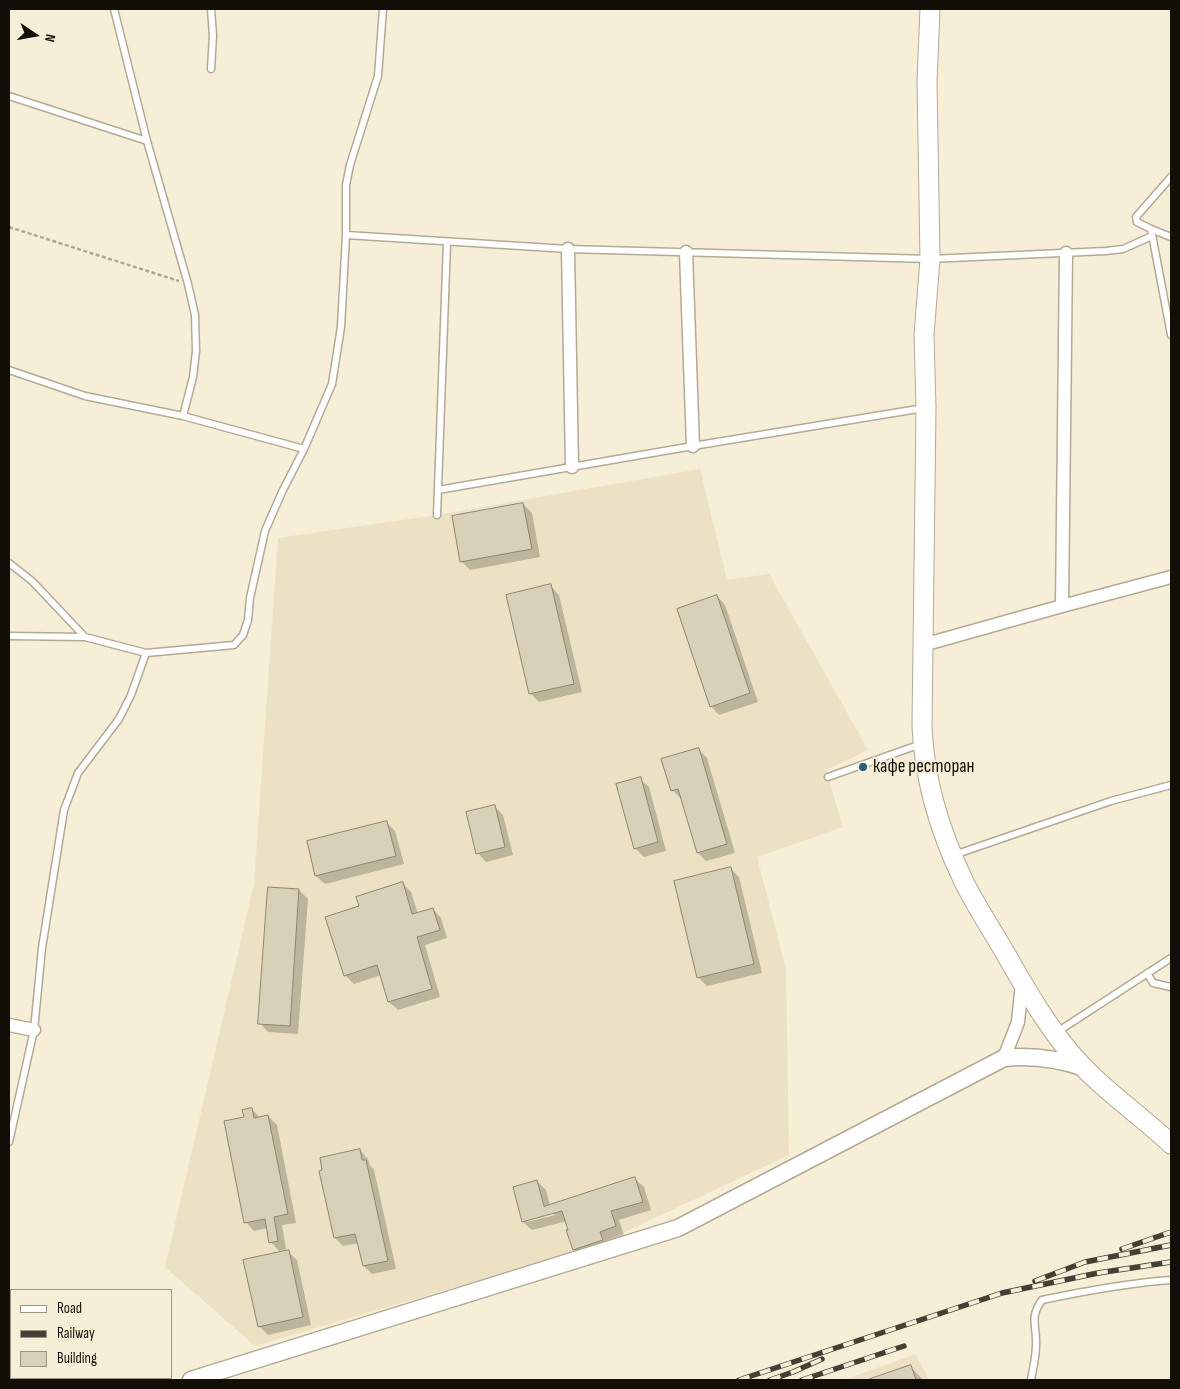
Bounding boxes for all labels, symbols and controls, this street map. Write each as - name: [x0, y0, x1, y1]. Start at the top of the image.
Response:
- north arrow: [10, 10, 60, 60]
- text: N: [41, 33, 59, 44]
- place label: кафе ресторан: [873, 756, 974, 778]
- marker: кафе ресторан: [857, 761, 869, 773]
- legend: [10, 1289, 172, 1379]
- text: Road: [57, 1299, 82, 1318]
- text: Railway: [57, 1324, 95, 1343]
- text: Building: [57, 1349, 97, 1368]

